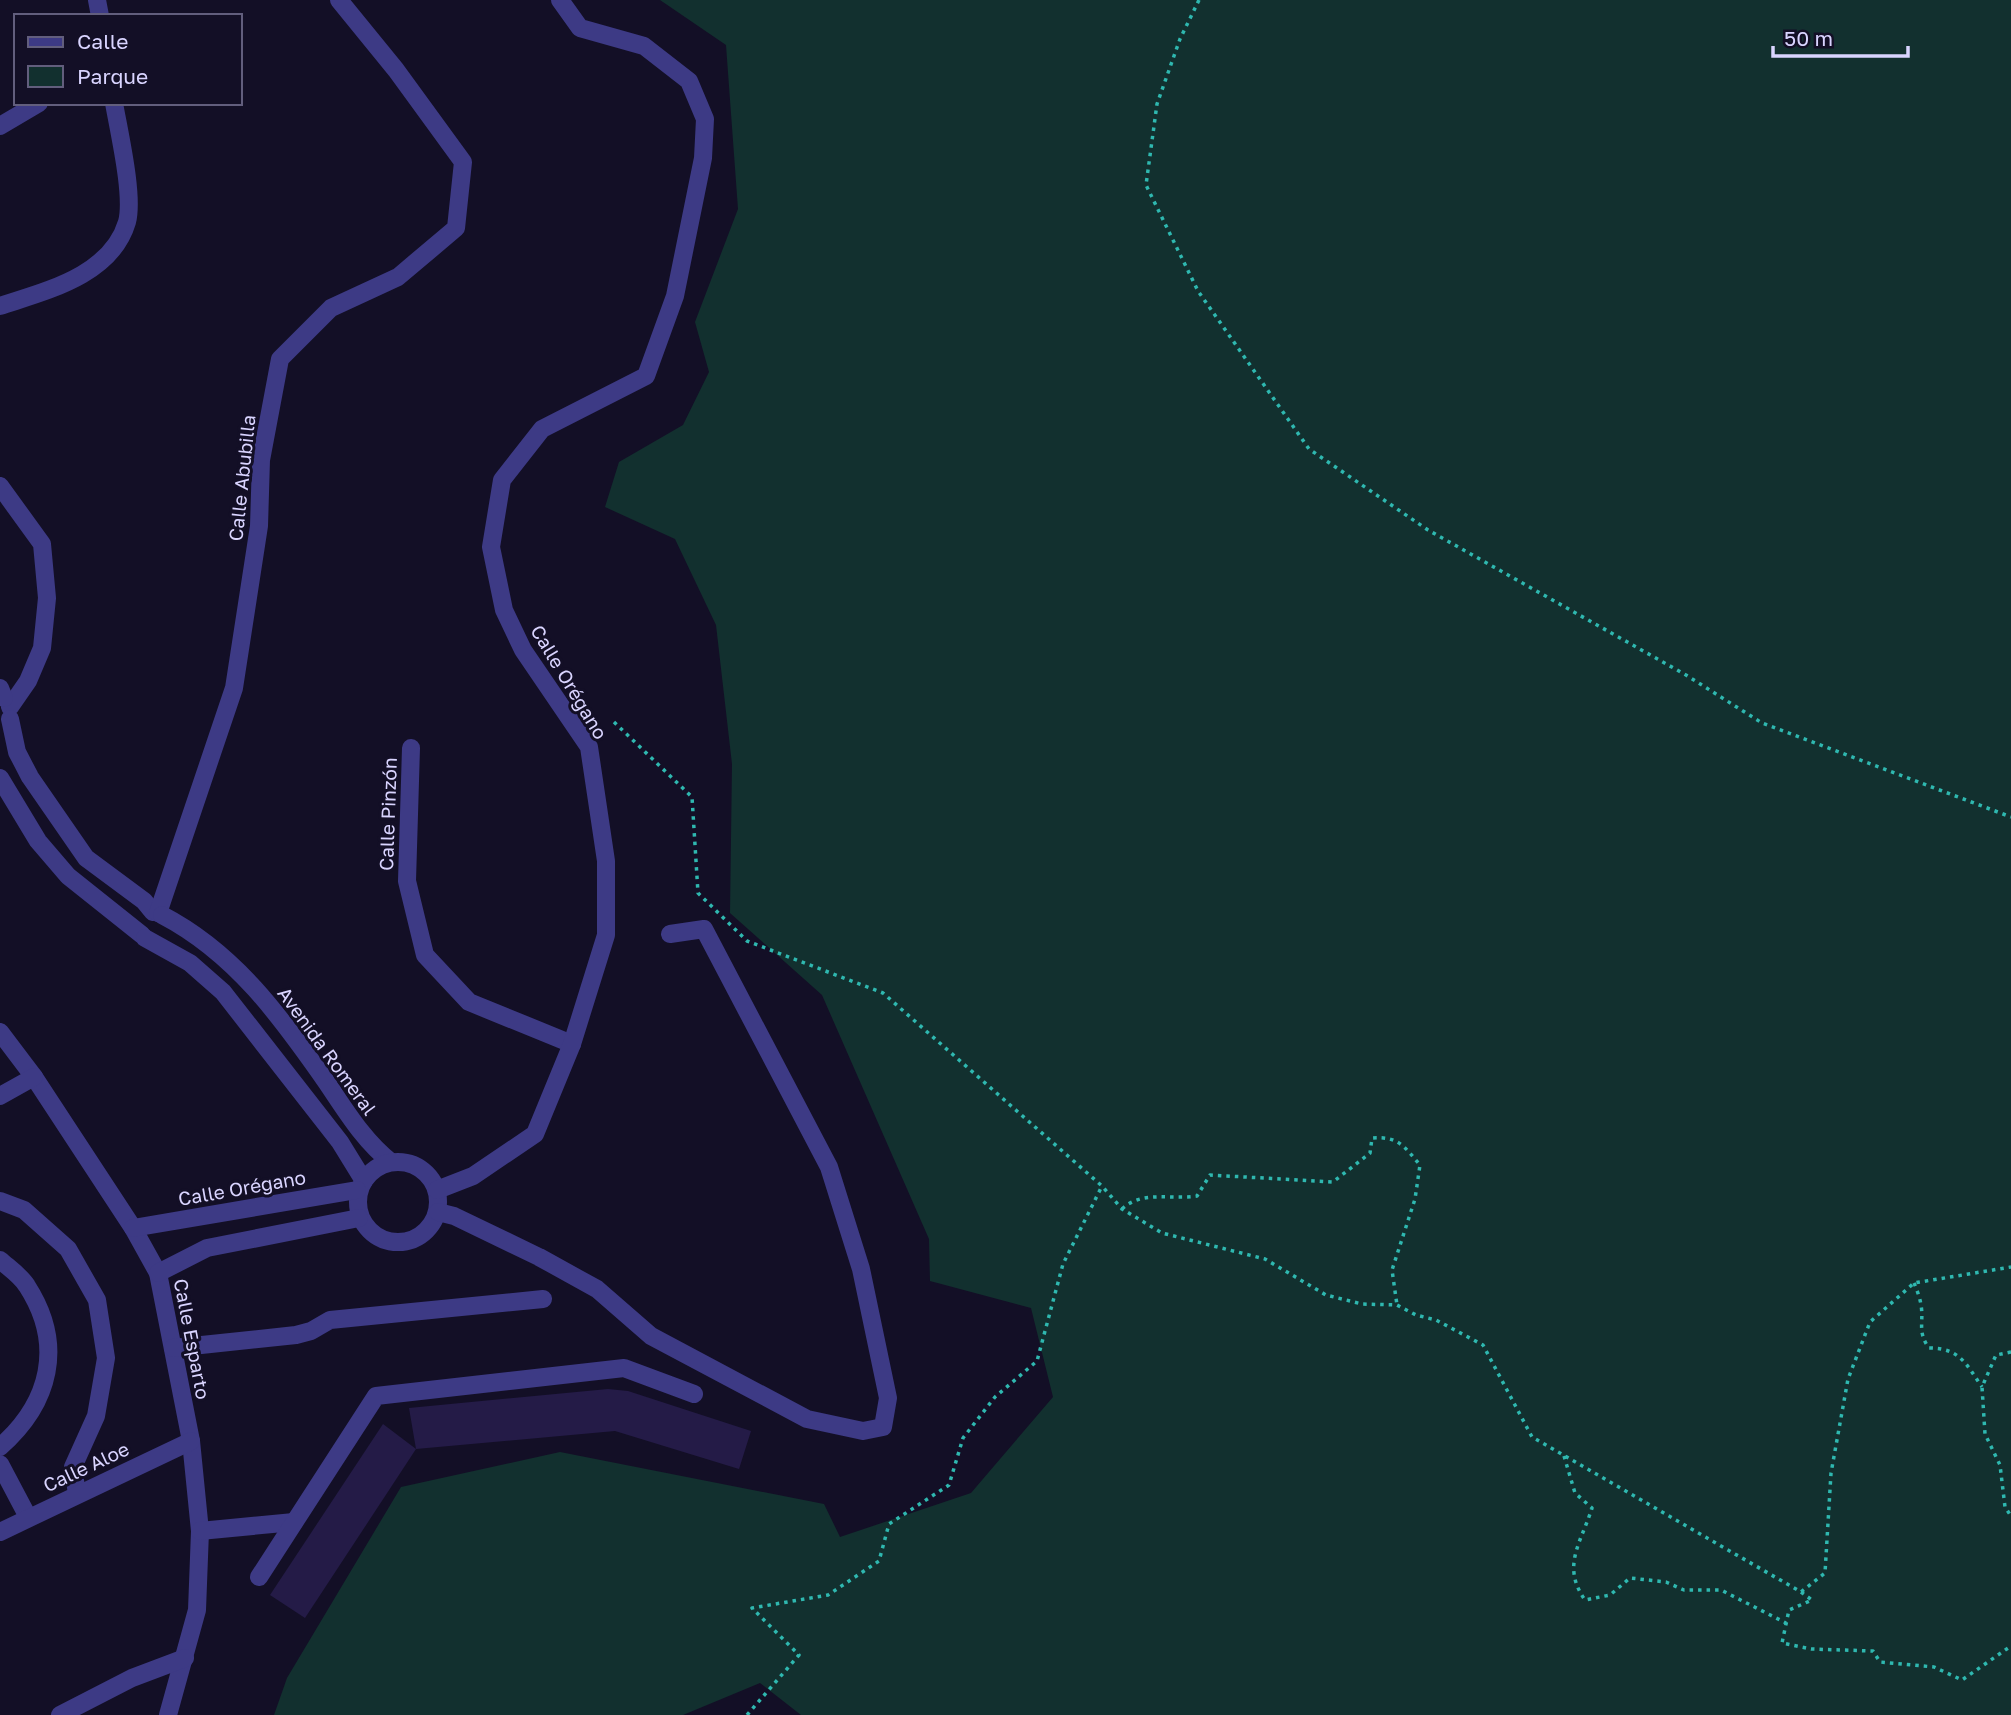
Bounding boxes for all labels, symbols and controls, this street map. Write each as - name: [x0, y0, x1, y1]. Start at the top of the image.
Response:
- legend: [14, 14, 242, 105]
- scale bar: [1773, 14, 1908, 58]
- text: 50 m: [1784, 25, 1833, 51]
- text: Calle: [77, 28, 129, 54]
- text: Parque: [77, 63, 148, 89]
- street label: Calle Abubilla: [223, 414, 260, 542]
- street label: Calle Orégano: [526, 620, 613, 743]
- street label: Calle Pinzón: [374, 757, 401, 871]
- street label: Avenida Romeral: [273, 982, 382, 1119]
- street label: Calle Orégano: [176, 1165, 308, 1210]
- street label: Calle Esparto: [170, 1277, 215, 1401]
- street label: Calle Aloe: [39, 1437, 132, 1496]

